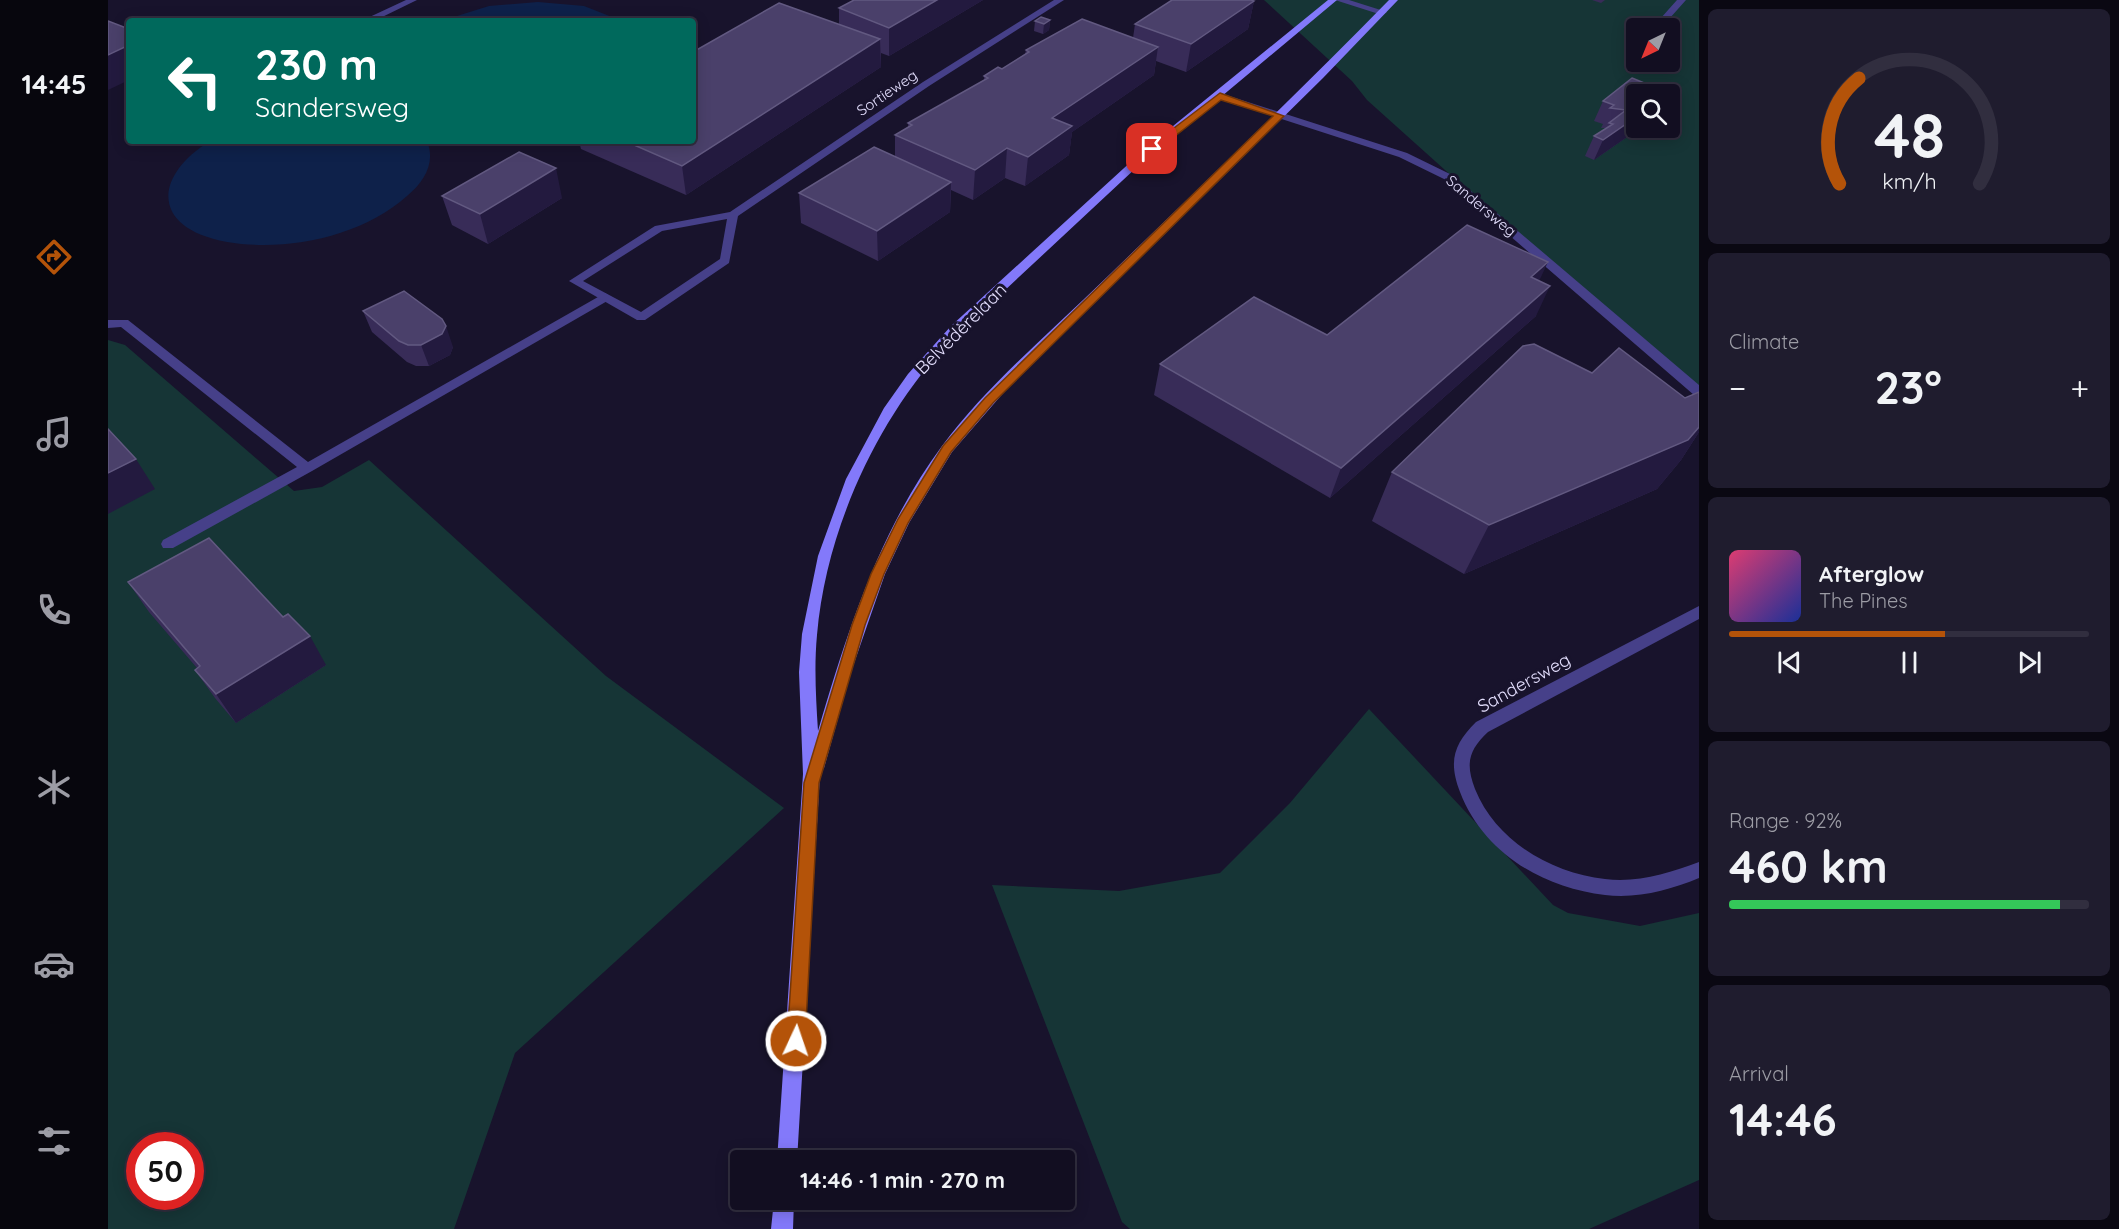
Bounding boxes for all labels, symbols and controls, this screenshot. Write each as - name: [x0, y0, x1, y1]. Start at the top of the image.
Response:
- north arrow: [1626, 18, 1680, 72]
- map controls: [1626, 18, 1680, 138]
- text: 230 m: [255, 38, 378, 91]
- icon: left: [156, 42, 234, 120]
- street label: Sortieweg: [853, 65, 921, 120]
- text: 14:45: [21, 67, 87, 101]
- button: search: [1626, 84, 1680, 138]
- text: Sandersweg: [255, 90, 409, 124]
- text: 48: [1874, 96, 1944, 174]
- pin: [1126, 123, 1177, 174]
- icon: arrive: [1135, 132, 1168, 165]
- text: km/h: [1882, 168, 1936, 194]
- street label: Sandersweg: [1442, 171, 1520, 240]
- icon: directions: [33, 236, 75, 278]
- street label: Belvédèrelaan: [910, 278, 1011, 379]
- text: Climate: [1729, 329, 1799, 354]
- text: 23°: [1875, 359, 1942, 415]
- text: −: [1729, 367, 1746, 408]
- text: +: [2070, 367, 2089, 408]
- icon: music: [33, 413, 75, 455]
- text: Afterglow: [1819, 560, 1924, 588]
- text: The Pines: [1819, 588, 1908, 613]
- icon: phone: [33, 589, 75, 631]
- icon: previous: [1773, 646, 1806, 679]
- icon: pause: [1893, 646, 1926, 679]
- icon: next: [2013, 646, 2046, 679]
- street label: Sandersweg: [1473, 648, 1574, 718]
- icon: climate: [33, 766, 75, 808]
- text: Range · 92%: [1729, 808, 1842, 833]
- text: 460 km: [1729, 838, 1888, 894]
- icon: car: [33, 943, 75, 985]
- position arrow: [764, 1009, 828, 1073]
- text: Arrival: [1729, 1061, 1789, 1086]
- text: 14:46: [1729, 1091, 1837, 1147]
- icon: filters: [33, 1120, 75, 1162]
- speed limit sign: 50: [126, 1132, 204, 1210]
- text: 14:46 · 1 min · 270 m: [800, 1166, 1005, 1194]

